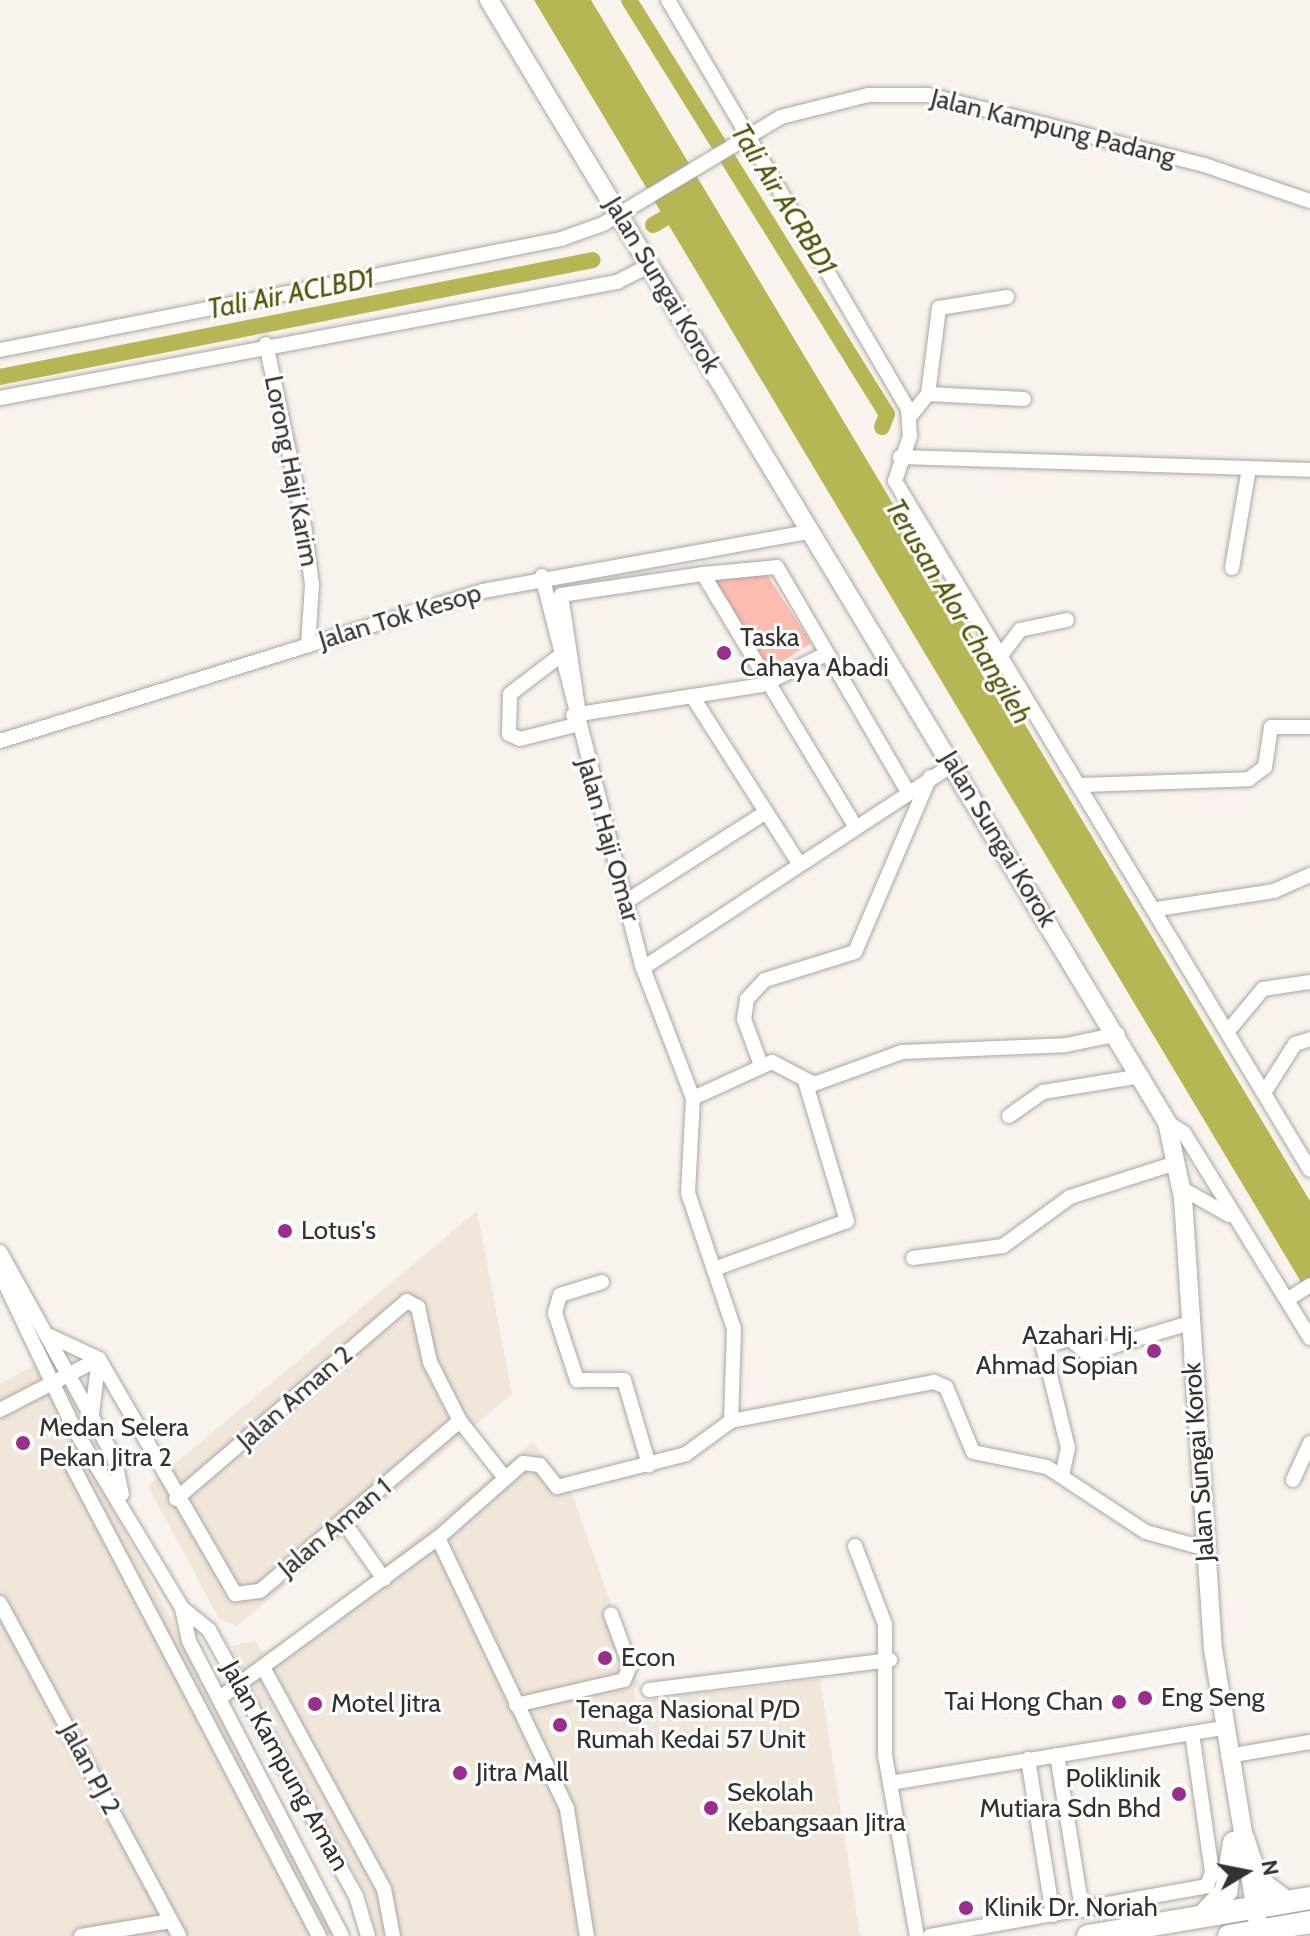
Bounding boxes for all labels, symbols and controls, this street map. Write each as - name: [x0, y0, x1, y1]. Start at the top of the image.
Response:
- street label: Jalan Kampung Padang: [928, 83, 1178, 173]
- water label: Tali Air ACRBD1: [724, 117, 844, 281]
- street label: Jalan Sungai Korok: [597, 191, 727, 379]
- water label: Tali Air ACLBD1: [204, 260, 378, 326]
- street label: Lorong Haji Karim: [257, 373, 325, 569]
- water label: Terusan Alor Changileh: [879, 492, 1039, 730]
- street label: Jalan Tok Kesop: [315, 578, 485, 656]
- place label: Taska Cahaya Abadi: [740, 622, 889, 684]
- marker: Taska Cahaya Abadi: [715, 644, 733, 662]
- street label: Jalan Sungai Korok: [933, 745, 1063, 933]
- street label: Jalan Haji Omar: [570, 755, 646, 925]
- place label: Lotus's: [301, 1215, 376, 1247]
- marker: Lotus's: [276, 1222, 294, 1240]
- place label: Azahari Hj. Ahmad Sopian: [976, 1320, 1138, 1382]
- street label: Jalan Aman 2: [231, 1339, 359, 1457]
- marker: Azahari Hj. Ahmad Sopian: [1145, 1342, 1163, 1360]
- street label: Jalan Sungai Korok: [1176, 1361, 1222, 1563]
- place label: Medan Selera Pekan Jitra 2: [39, 1412, 189, 1474]
- marker: Medan Selera Pekan Jitra 2: [14, 1434, 32, 1452]
- street label: Jalan Aman 1: [272, 1472, 398, 1584]
- place label: Econ: [621, 1642, 675, 1674]
- marker: Econ: [596, 1649, 614, 1667]
- street label: Jalan Kampung Aman: [214, 1656, 356, 1876]
- place label: Eng Seng: [1161, 1682, 1264, 1714]
- place label: Tai Hong Chan: [944, 1686, 1103, 1718]
- place label: Motel Jitra: [331, 1688, 441, 1720]
- marker: Eng Seng: [1136, 1689, 1154, 1707]
- marker: Tai Hong Chan: [1110, 1693, 1128, 1711]
- place label: Tenaga Nasional P/D Rumah Kedai 57 Unit: [576, 1694, 806, 1756]
- marker: Motel Jitra: [306, 1695, 324, 1713]
- marker: Tenaga Nasional P/D Rumah Kedai 57 Unit: [551, 1716, 569, 1734]
- street label: Jalan PJ 2: [53, 1718, 127, 1820]
- place label: Jitra Mall: [476, 1757, 569, 1789]
- place label: Poliklinik Mutiara Sdn Bhd: [980, 1763, 1161, 1824]
- marker: Jitra Mall: [451, 1764, 469, 1782]
- place label: Sekolah Kebangsaan Jitra: [727, 1777, 906, 1838]
- marker: Poliklinik Mutiara Sdn Bhd: [1168, 1783, 1190, 1805]
- marker: Sekolah Kebangsaan Jitra: [702, 1799, 720, 1817]
- north arrow: [1206, 1832, 1286, 1912]
- text: N: [1255, 1858, 1285, 1878]
- place label: Klinik Dr. Noriah: [984, 1892, 1158, 1924]
- marker: Klinik Dr. Noriah: [955, 1897, 977, 1919]

